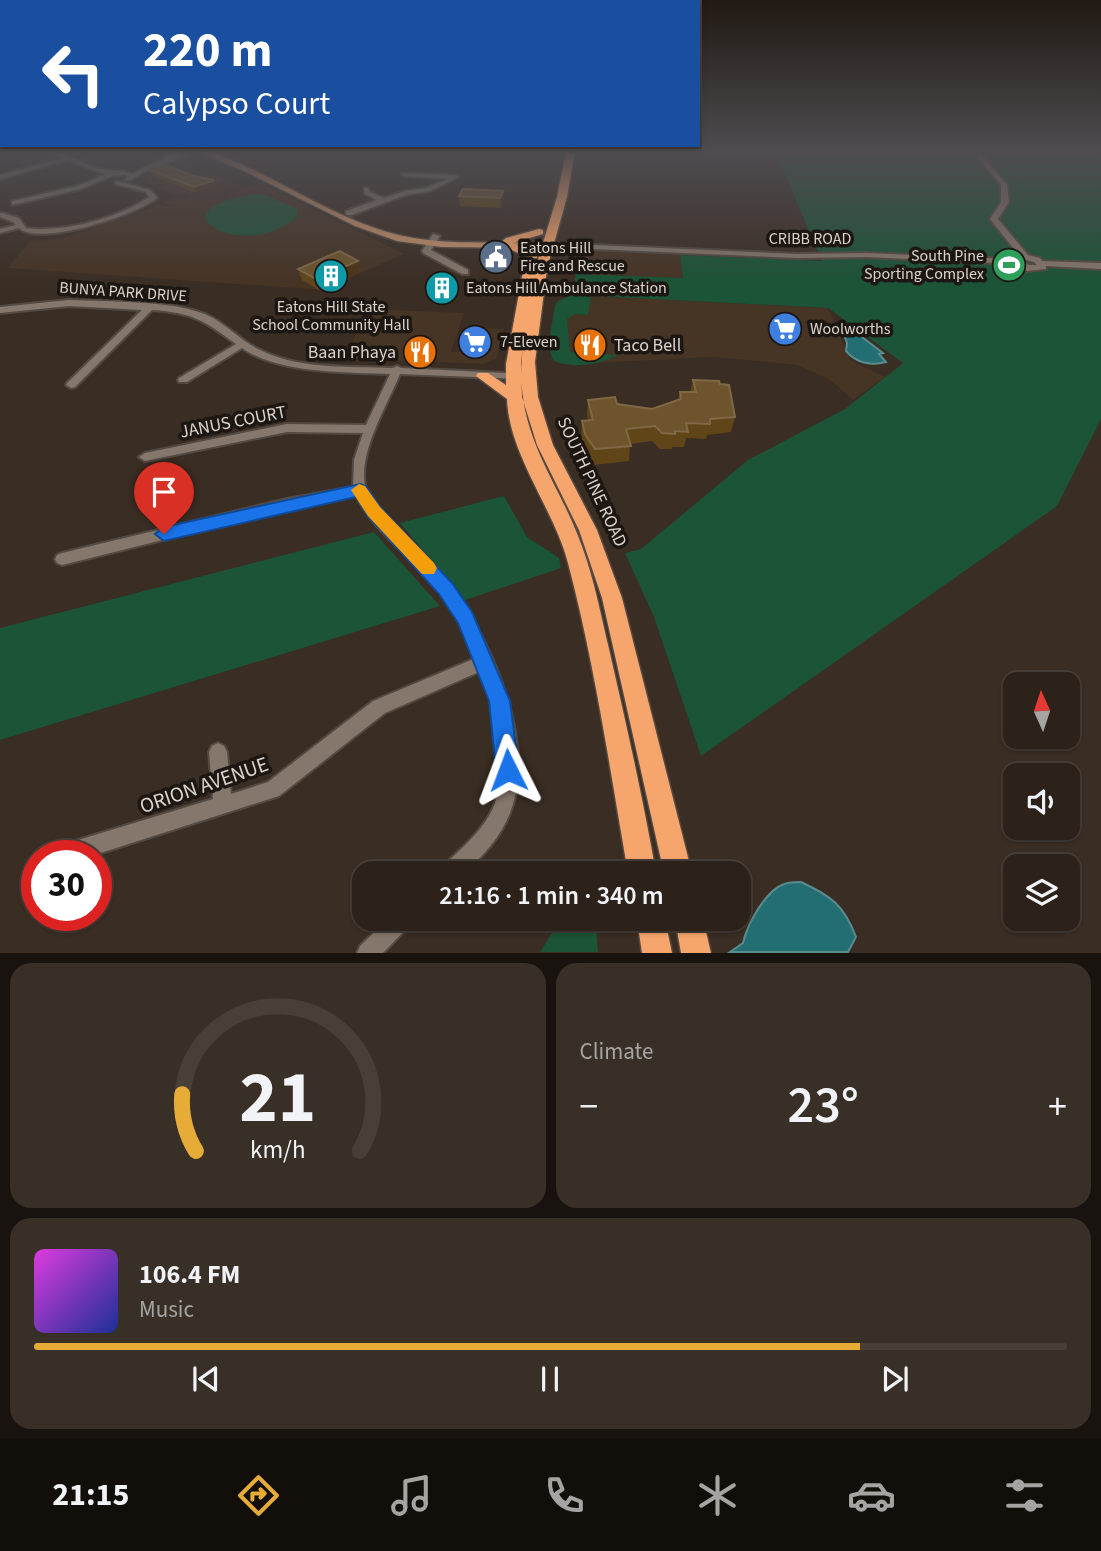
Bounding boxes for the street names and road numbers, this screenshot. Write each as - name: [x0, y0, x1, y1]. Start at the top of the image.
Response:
- street label: CRIBB ROAD: [769, 228, 851, 250]
- street label: BUNYA PARK DRIVE: [59, 277, 187, 307]
- street label: JANUS COURT: [178, 399, 289, 445]
- street label: SOUTH PINE ROAD: [551, 413, 633, 551]
- street label: ORION AVENUE: [136, 749, 272, 821]

